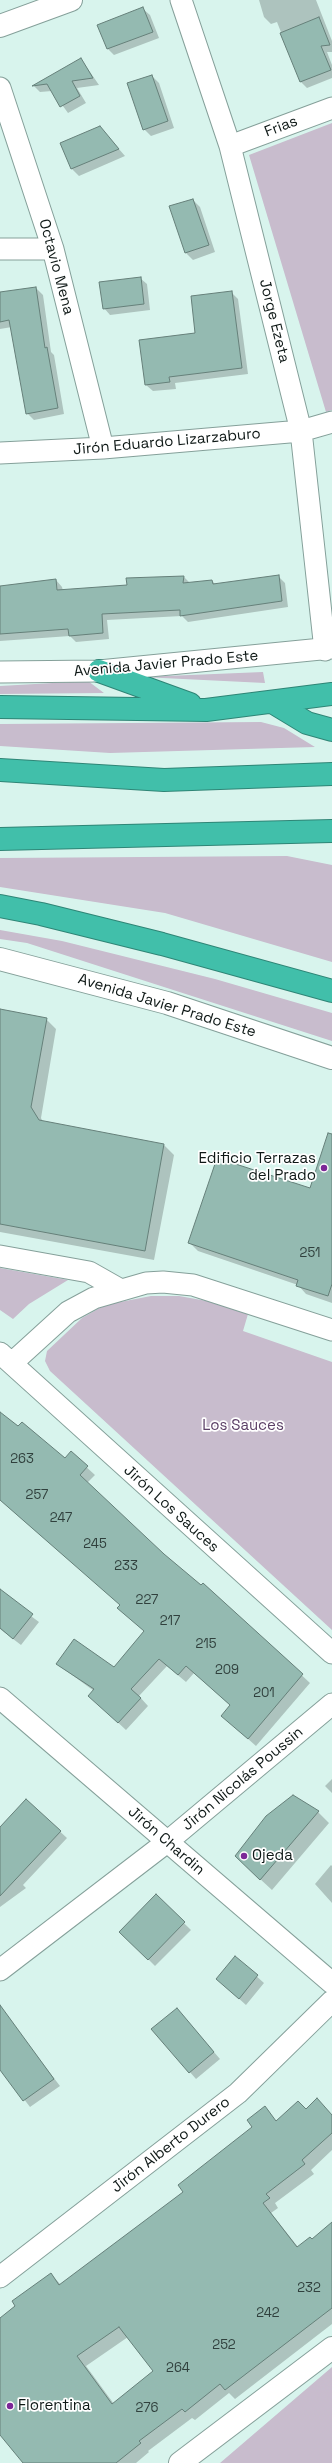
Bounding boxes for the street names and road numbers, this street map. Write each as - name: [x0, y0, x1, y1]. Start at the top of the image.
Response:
- street label: Frias: [262, 113, 300, 141]
- street label: Octavio Mena: [35, 217, 77, 317]
- street label: Jorge Ezeta: [255, 277, 293, 365]
- street label: Jirón Eduardo Lizarzaburo: [72, 425, 262, 459]
- street label: Avenida Javier Prado Este: [73, 647, 259, 681]
- street label: Avenida Javier Prado Este: [76, 970, 258, 1042]
- street label: Jirón Los Sauces: [120, 1461, 222, 1557]
- street label: Jirón Nicolás Poussin: [179, 1723, 307, 1835]
- street label: Jirón Chardin: [124, 1803, 208, 1879]
- street label: Jirón Alberto Durero: [108, 2093, 234, 2197]

